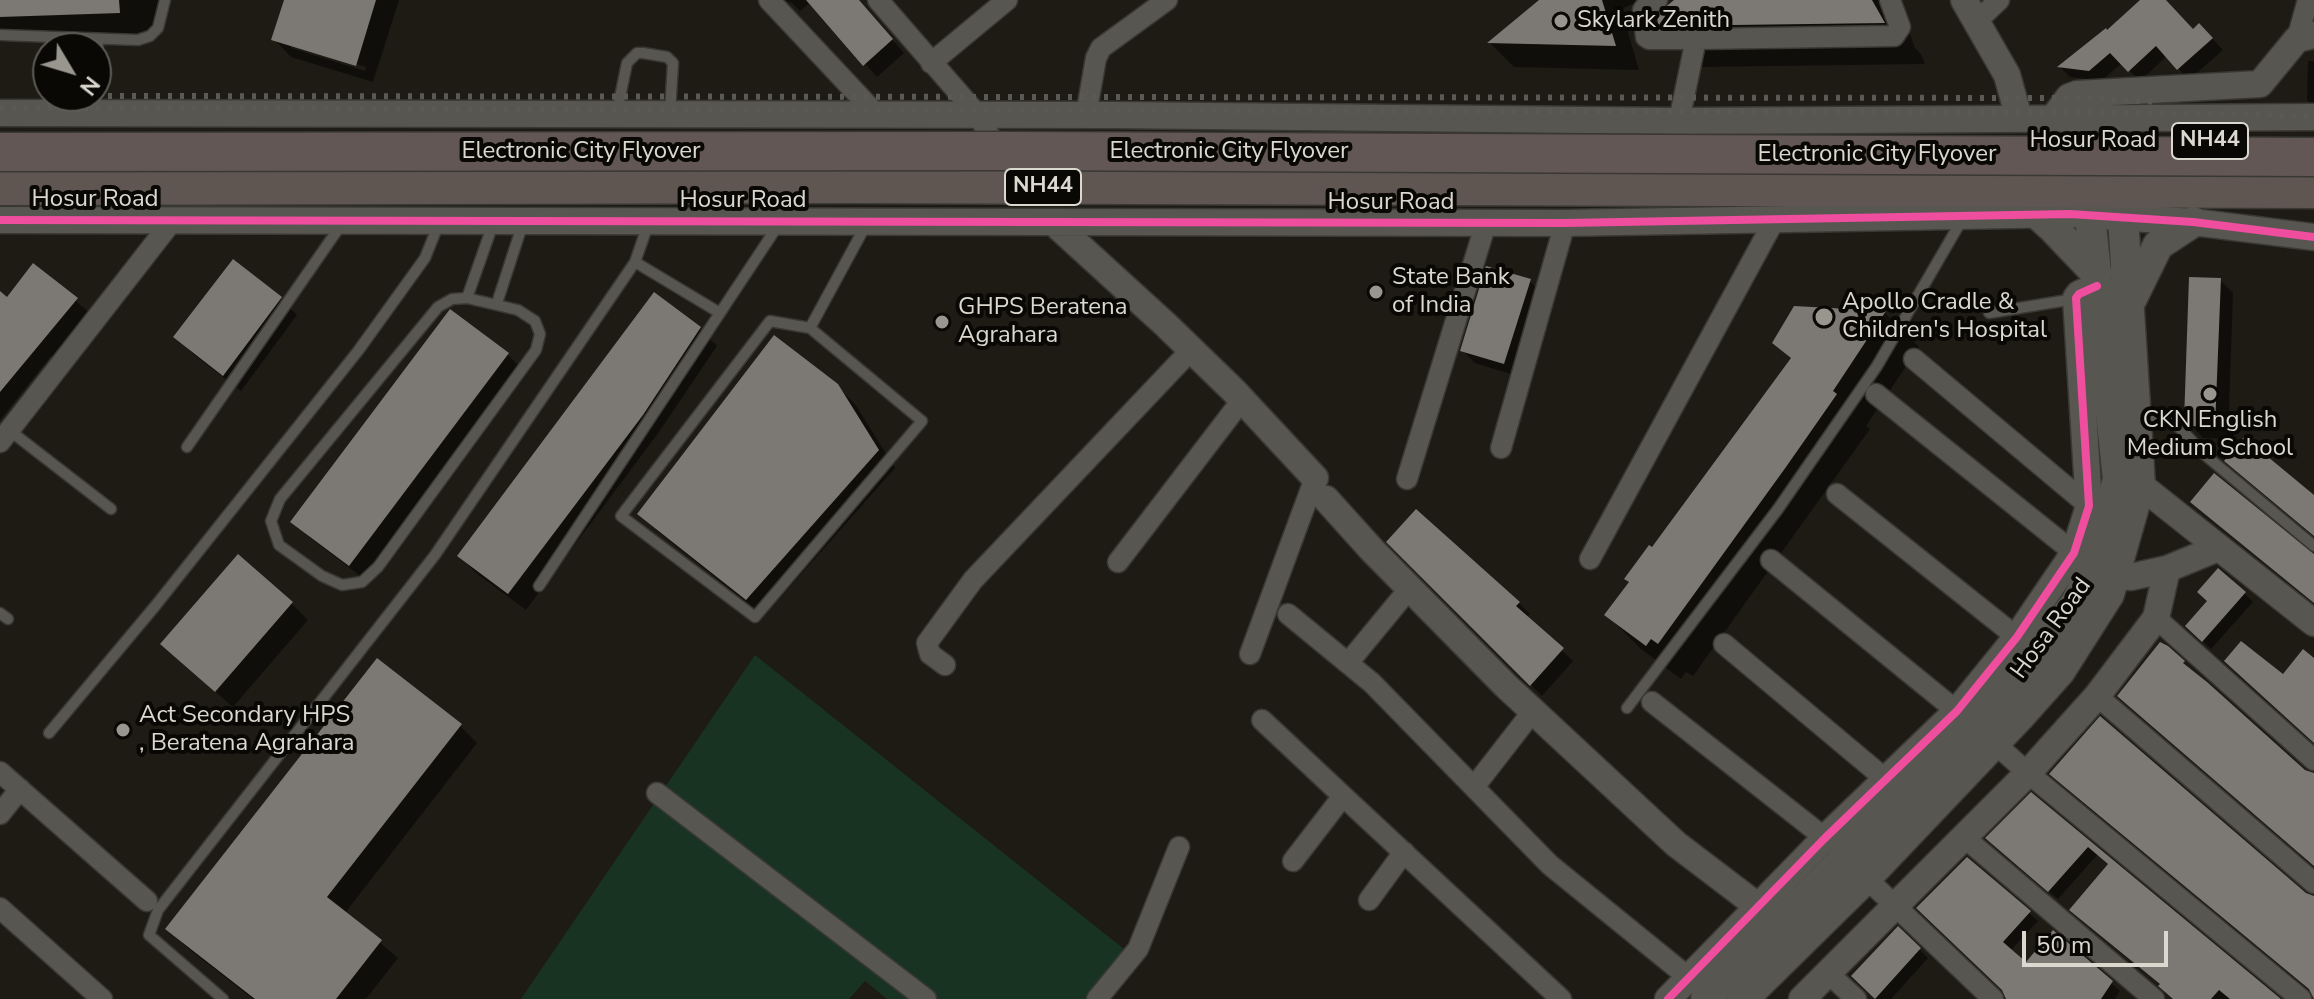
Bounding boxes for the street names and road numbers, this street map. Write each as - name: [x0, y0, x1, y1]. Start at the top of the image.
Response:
- road number: NH44: [2172, 123, 2248, 159]
- street label: Hosur Road: [2029, 127, 2157, 155]
- street label: Electronic City Flyover: [461, 138, 701, 166]
- street label: Electronic City Flyover: [1109, 138, 1349, 166]
- street label: Electronic City Flyover: [1757, 141, 1997, 169]
- road number: NH44: [1005, 169, 1081, 205]
- street label: Hosur Road: [31, 186, 159, 214]
- street label: Hosur Road: [679, 187, 807, 215]
- street label: Hosur Road: [1327, 189, 1455, 217]
- street label: Hosa Road: [2006, 573, 2098, 685]

